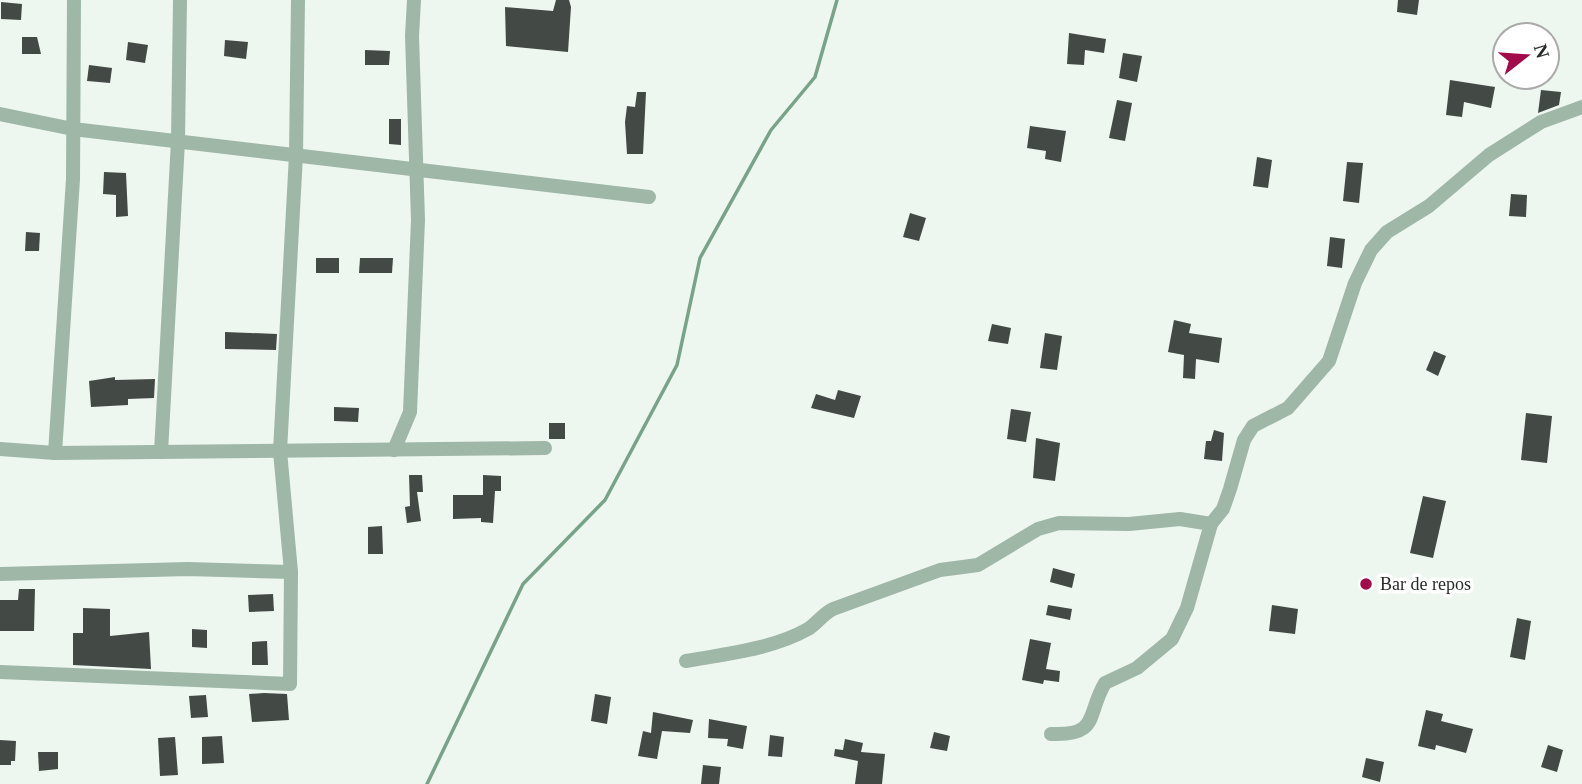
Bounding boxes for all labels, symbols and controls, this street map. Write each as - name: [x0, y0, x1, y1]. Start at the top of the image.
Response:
- north arrow: [1491, 21, 1561, 91]
- text: N: [1530, 42, 1554, 61]
- place label: Bar de repos: [1380, 574, 1471, 594]
- marker: Bar de repos: [1358, 576, 1374, 592]

